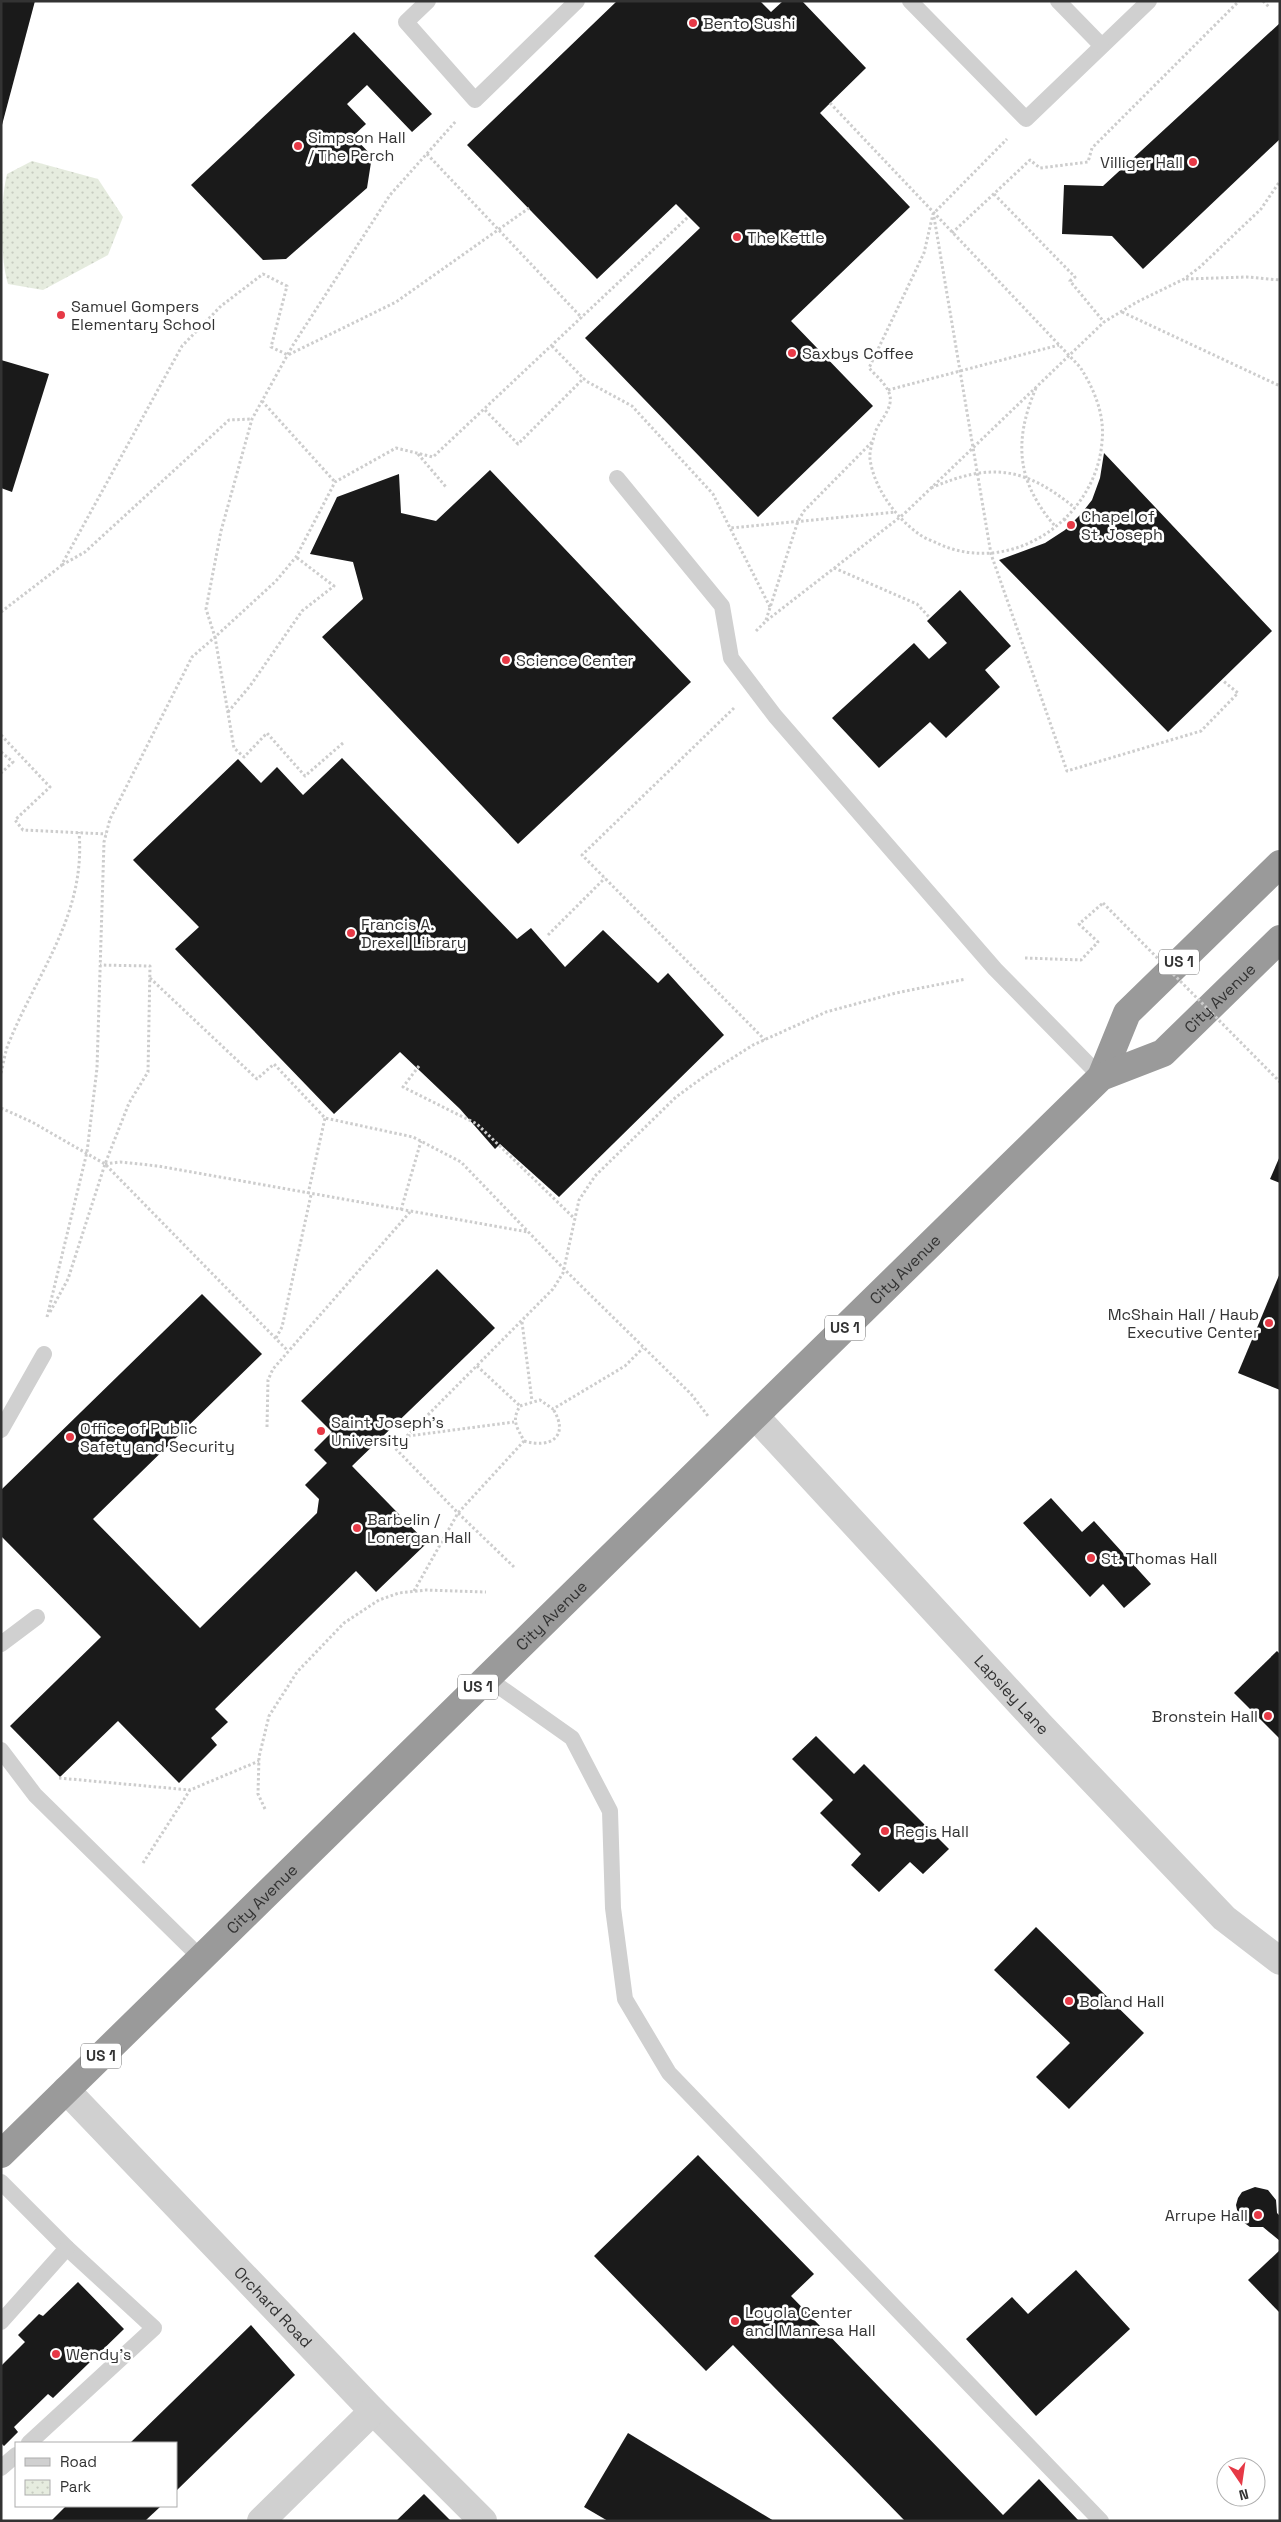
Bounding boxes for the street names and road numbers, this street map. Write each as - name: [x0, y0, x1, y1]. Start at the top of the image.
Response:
- road number: US 1: [1159, 950, 1199, 974]
- street label: City Avenue: [1180, 959, 1260, 1038]
- street label: City Avenue: [865, 1230, 945, 1309]
- road number: US 1: [825, 1316, 865, 1340]
- street label: City Avenue: [511, 1576, 592, 1655]
- street label: Lapsley Lane: [970, 1651, 1054, 1739]
- road number: US 1: [458, 1674, 498, 1700]
- street label: City Avenue: [222, 1859, 302, 1939]
- road number: US 1: [81, 2044, 121, 2068]
- street label: Orchard Road: [229, 2262, 317, 2352]

